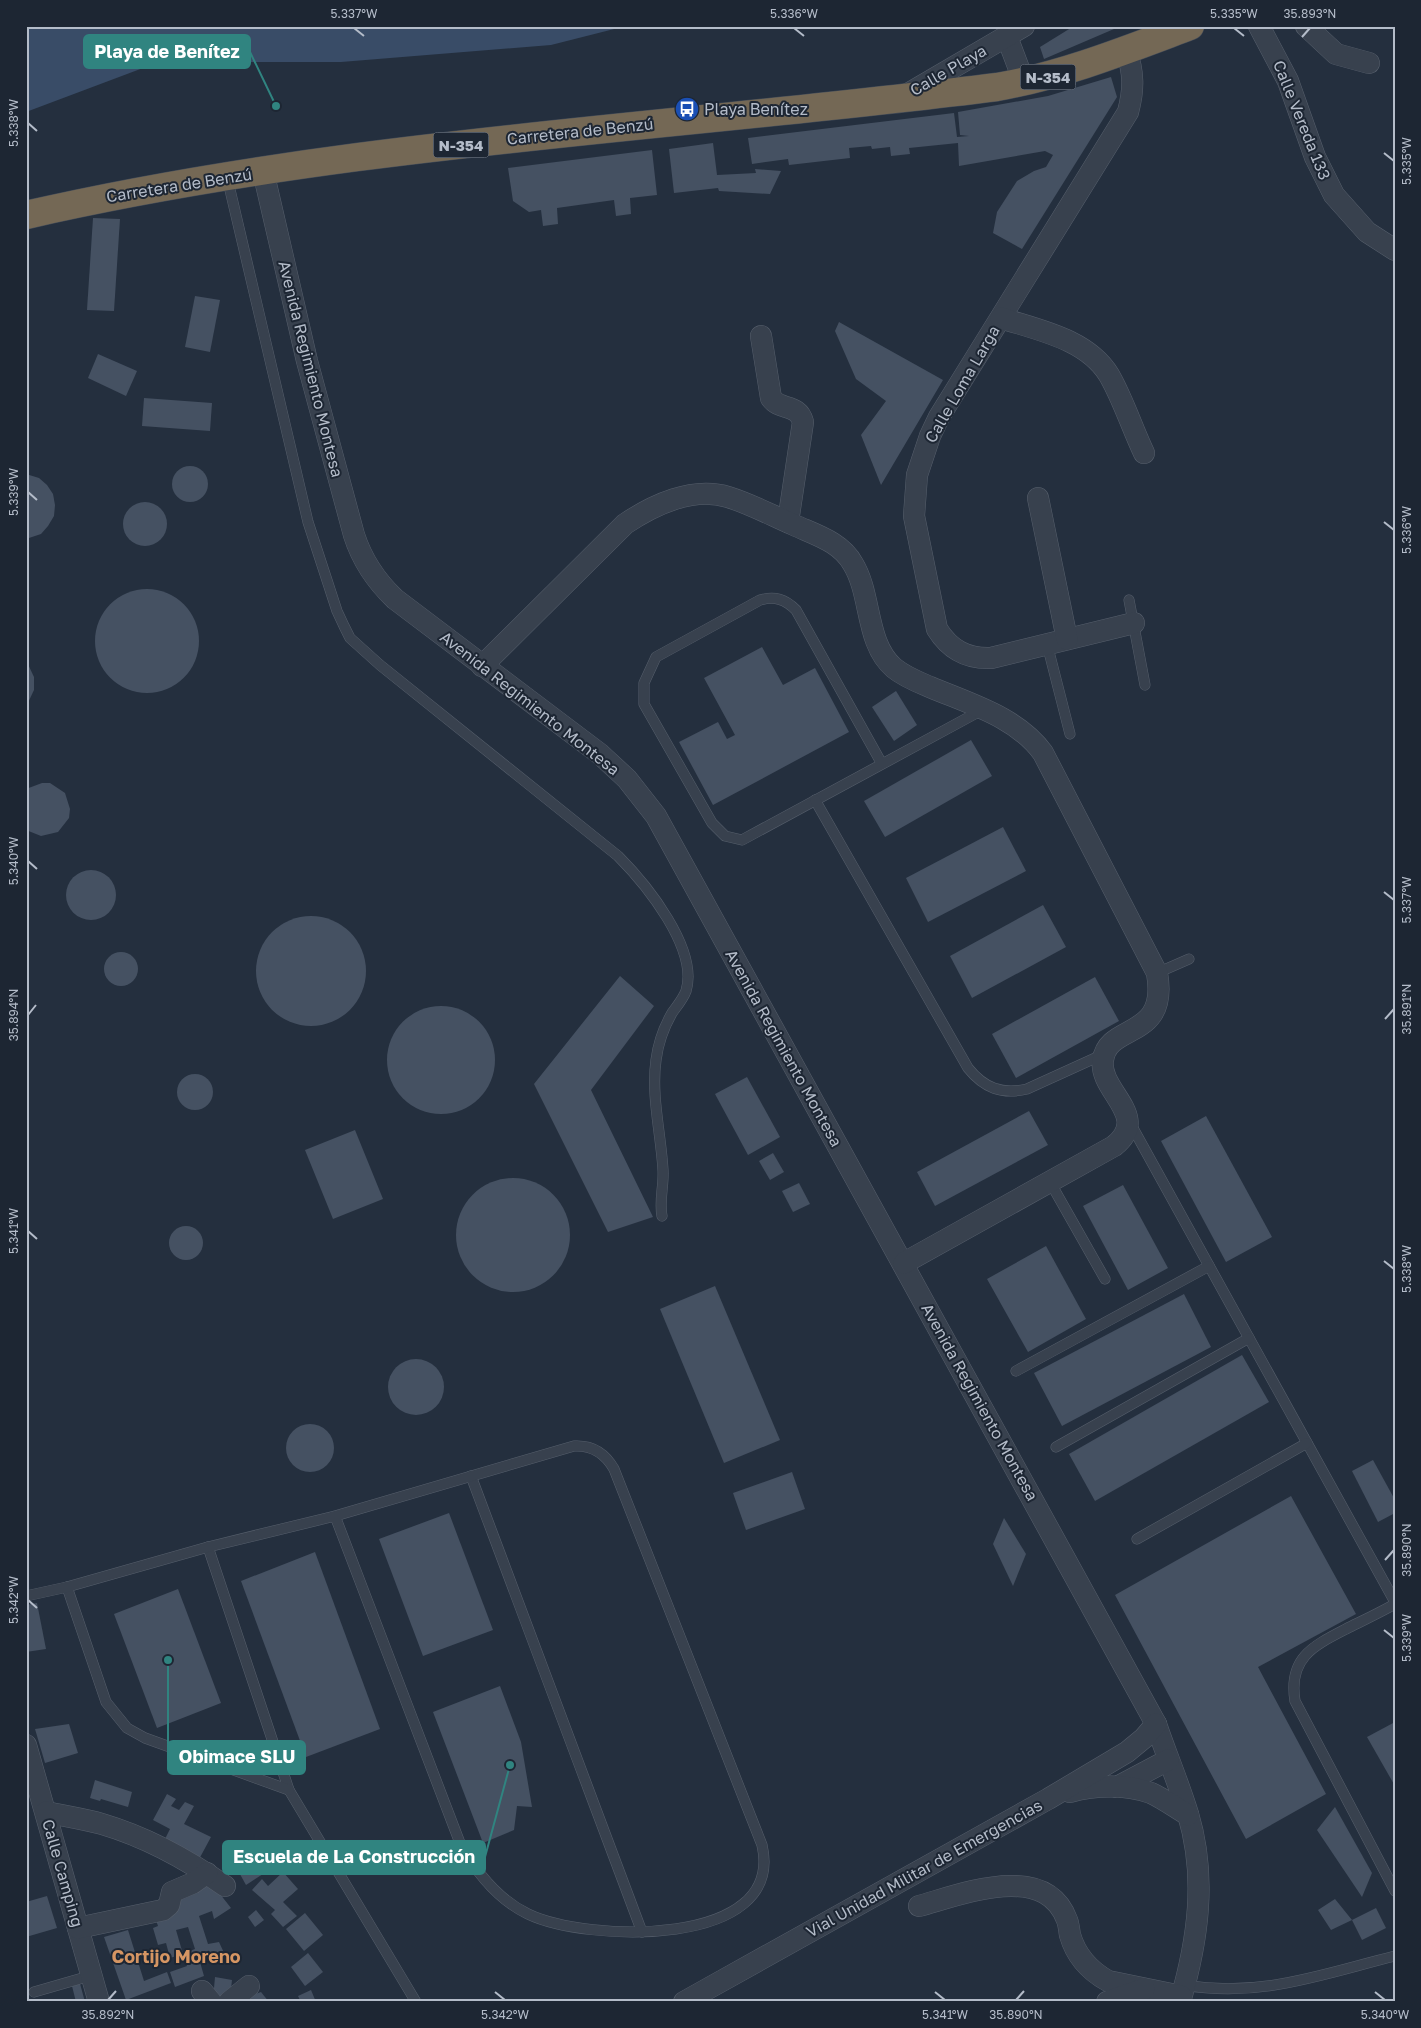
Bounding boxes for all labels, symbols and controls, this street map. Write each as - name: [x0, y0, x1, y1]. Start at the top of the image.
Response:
- text: 5.337°W: [330, 6, 378, 21]
- text: 5.336°W: [770, 6, 819, 21]
- text: 5.335°W: [1210, 6, 1258, 21]
- text: 35.893°N: [1284, 6, 1336, 21]
- callout: Playa de Benítez: [84, 35, 250, 68]
- text: Playa de Benítez: [94, 40, 240, 62]
- street label: Calle Playa: [906, 40, 990, 100]
- street label: Calle Vereda 133: [1269, 57, 1335, 183]
- road number: N-354: [1020, 64, 1076, 90]
- bus stop icon: Playa Benítez: [674, 96, 700, 122]
- text: 5.338°W: [6, 98, 21, 147]
- place label: Playa Benítez: [704, 99, 808, 119]
- street label: Carretera de Benzú: [506, 113, 654, 149]
- road number: N-354: [434, 132, 488, 158]
- text: 5.335°W: [1399, 137, 1414, 185]
- street label: Carretera de Benzú: [105, 164, 253, 206]
- street label: Avenida Regimiento Montesa: [274, 259, 348, 479]
- street label: Calle Loma Larga: [920, 322, 1004, 446]
- text: 5.339°W: [6, 467, 21, 516]
- text: 5.336°W: [1399, 505, 1414, 554]
- street label: Avenida Regimiento Montesa: [436, 627, 624, 779]
- text: 5.340°W: [6, 836, 21, 885]
- text: 5.337°W: [1399, 876, 1414, 924]
- street label: Avenida Regimiento Montesa: [721, 946, 847, 1150]
- text: 35.891°N: [1399, 984, 1414, 1034]
- text: 35.894°N: [6, 989, 21, 1041]
- text: 5.341°W: [6, 1208, 21, 1254]
- text: 5.338°W: [1399, 1244, 1414, 1293]
- street label: Avenida Regimiento Montesa: [917, 1300, 1043, 1504]
- text: 35.890°N: [1399, 1523, 1414, 1577]
- text: 5.342°W: [6, 1575, 21, 1624]
- text: 5.339°W: [1399, 1613, 1414, 1662]
- callout: Obimace SLU: [168, 1741, 305, 1774]
- text: Obimace SLU: [179, 1745, 295, 1767]
- street label: Vial Unidad Militar de Emergencias: [803, 1795, 1045, 1941]
- street label: Calle Camping: [38, 1817, 88, 1929]
- callout: Escuela de La Construcción: [223, 1841, 485, 1874]
- text: Escuela de La Construcción: [233, 1845, 475, 1867]
- district label: Cortijo Moreno: [111, 1945, 241, 1967]
- text: 35.892°N: [82, 2007, 134, 2022]
- text: 5.342°W: [481, 2007, 530, 2022]
- text: 5.341°W: [922, 2007, 968, 2022]
- text: 35.890°N: [989, 2007, 1043, 2022]
- text: 5.340°W: [1361, 2007, 1410, 2022]

